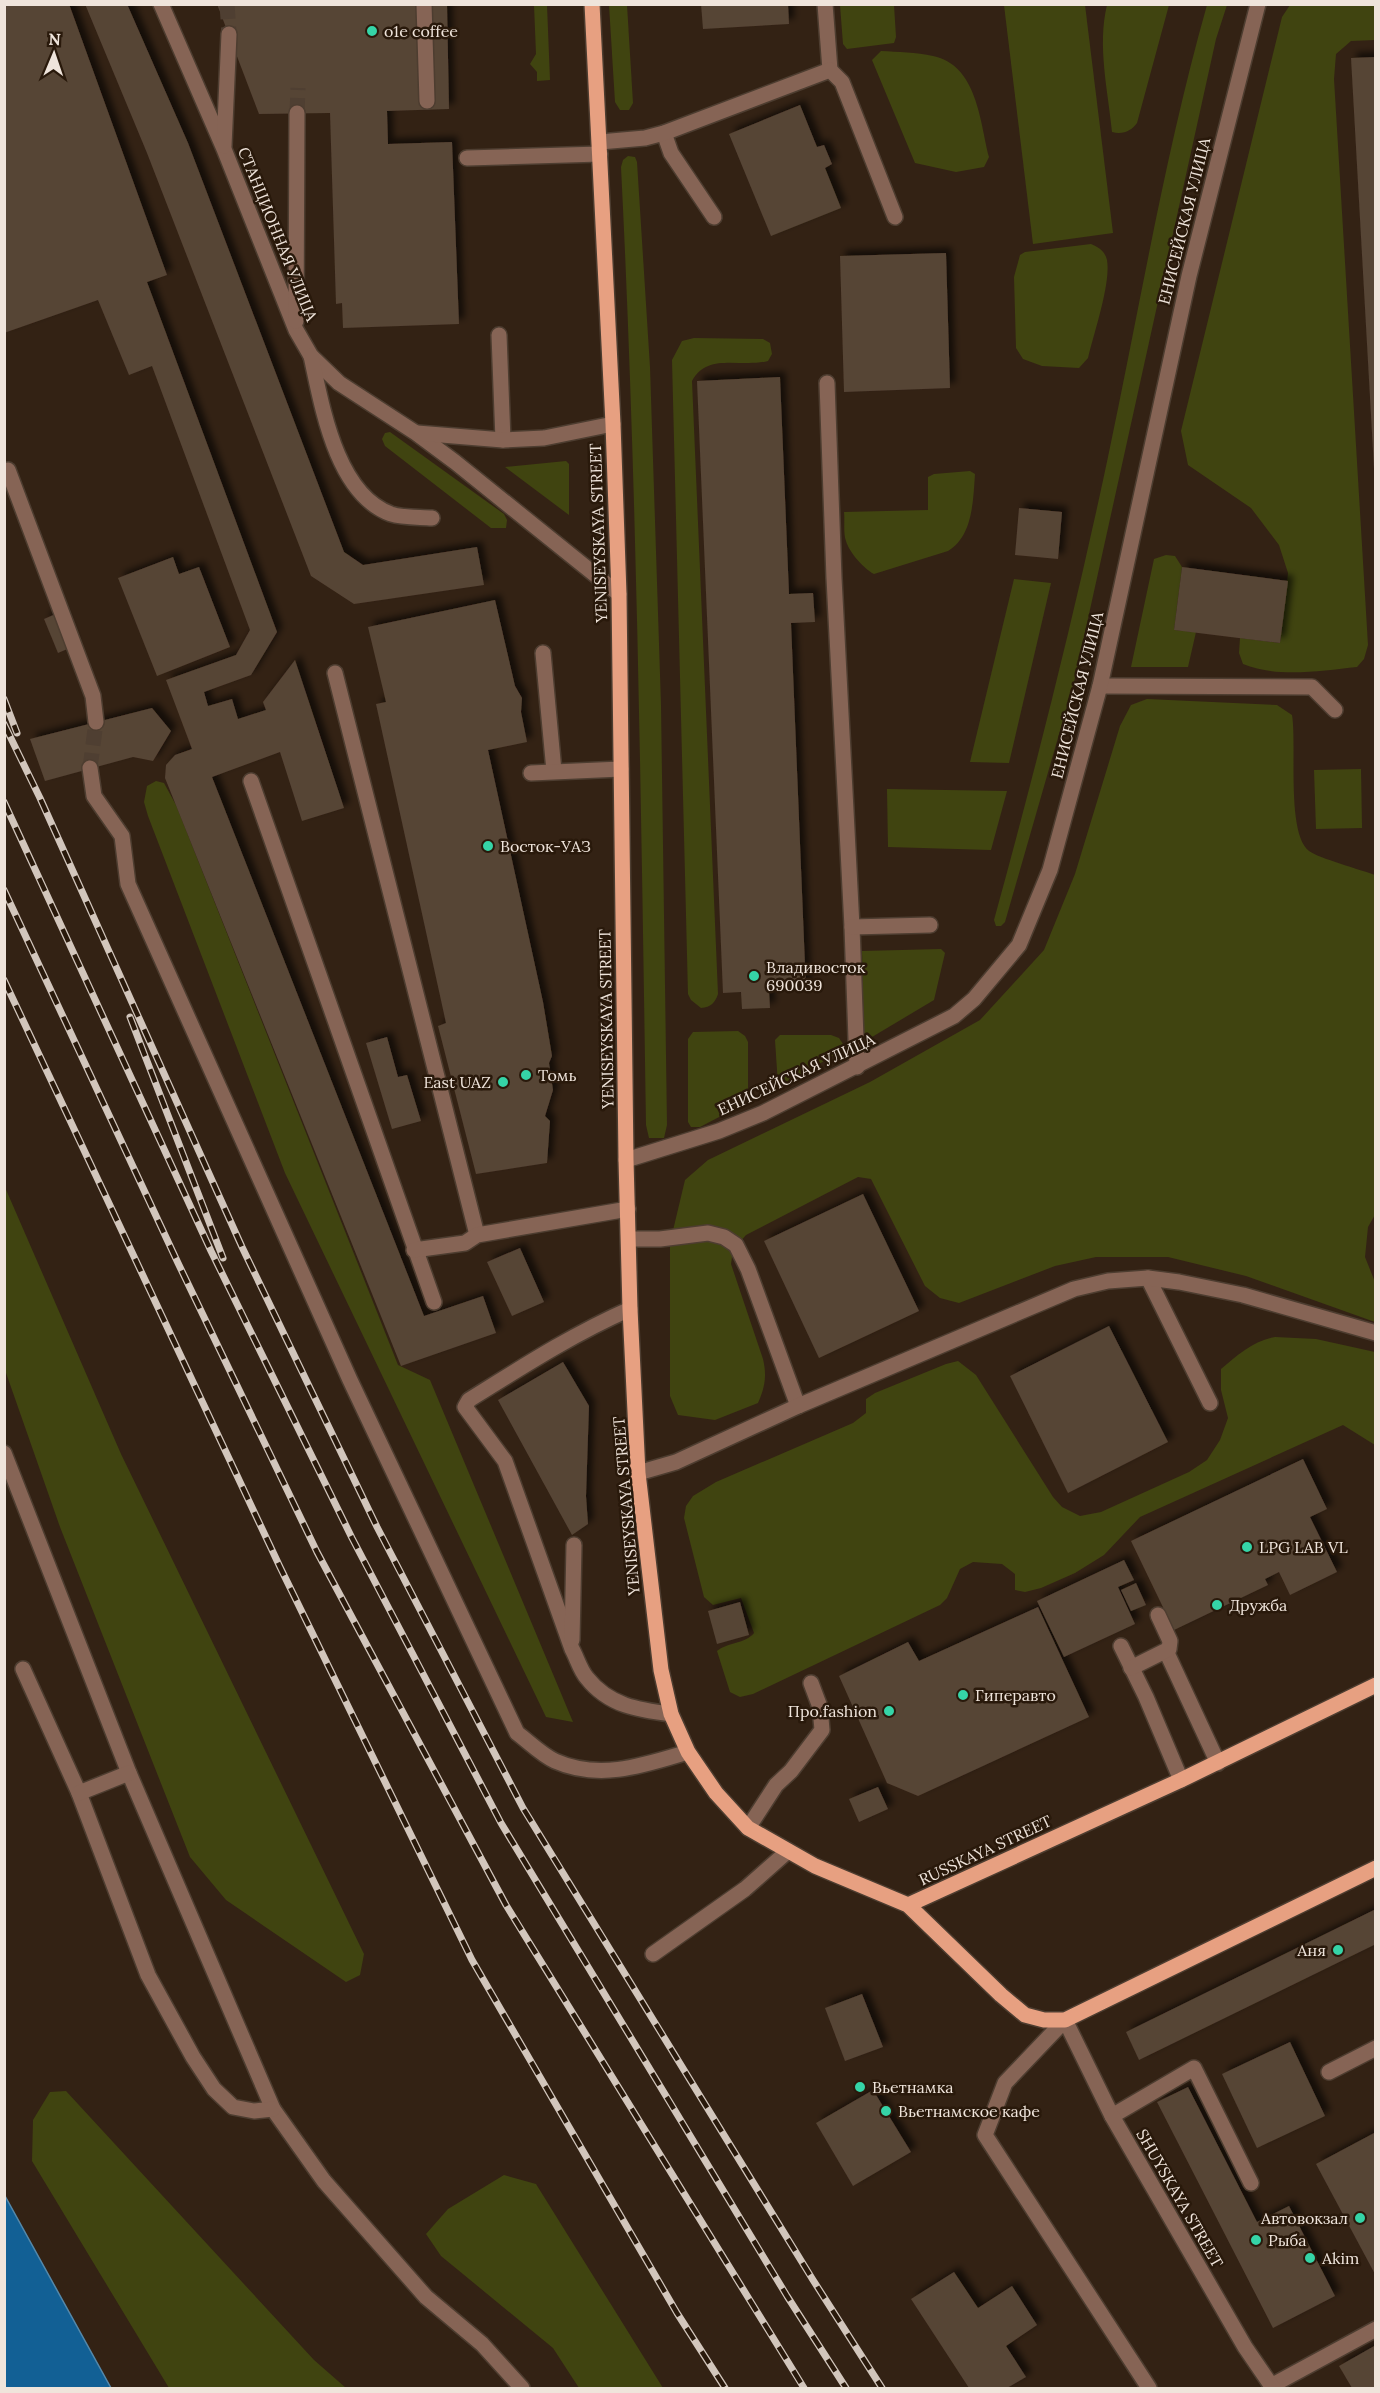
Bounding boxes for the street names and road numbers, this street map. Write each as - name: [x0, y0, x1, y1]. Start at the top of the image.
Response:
- street label: ЕНИСЕЙСКАЯ УЛИЦА: [1154, 135, 1215, 307]
- street label: СТАНЦИОННАЯ УЛИЦА: [234, 144, 323, 325]
- street label: YENISEYSKAYA STREET: [585, 443, 611, 624]
- street label: ЕНИСЕЙСКАЯ УЛИЦА: [1047, 609, 1108, 781]
- street label: YENISEYSKAYA STREET: [594, 929, 618, 1110]
- street label: ЕНИСЕЙСКАЯ УЛИЦА: [714, 1028, 879, 1119]
- street label: YENISEYSKAYA STREET: [608, 1416, 644, 1597]
- street label: RUSSKAYA STREET: [916, 1811, 1054, 1889]
- street label: SHUYSKAYA STREET: [1132, 2125, 1228, 2271]

